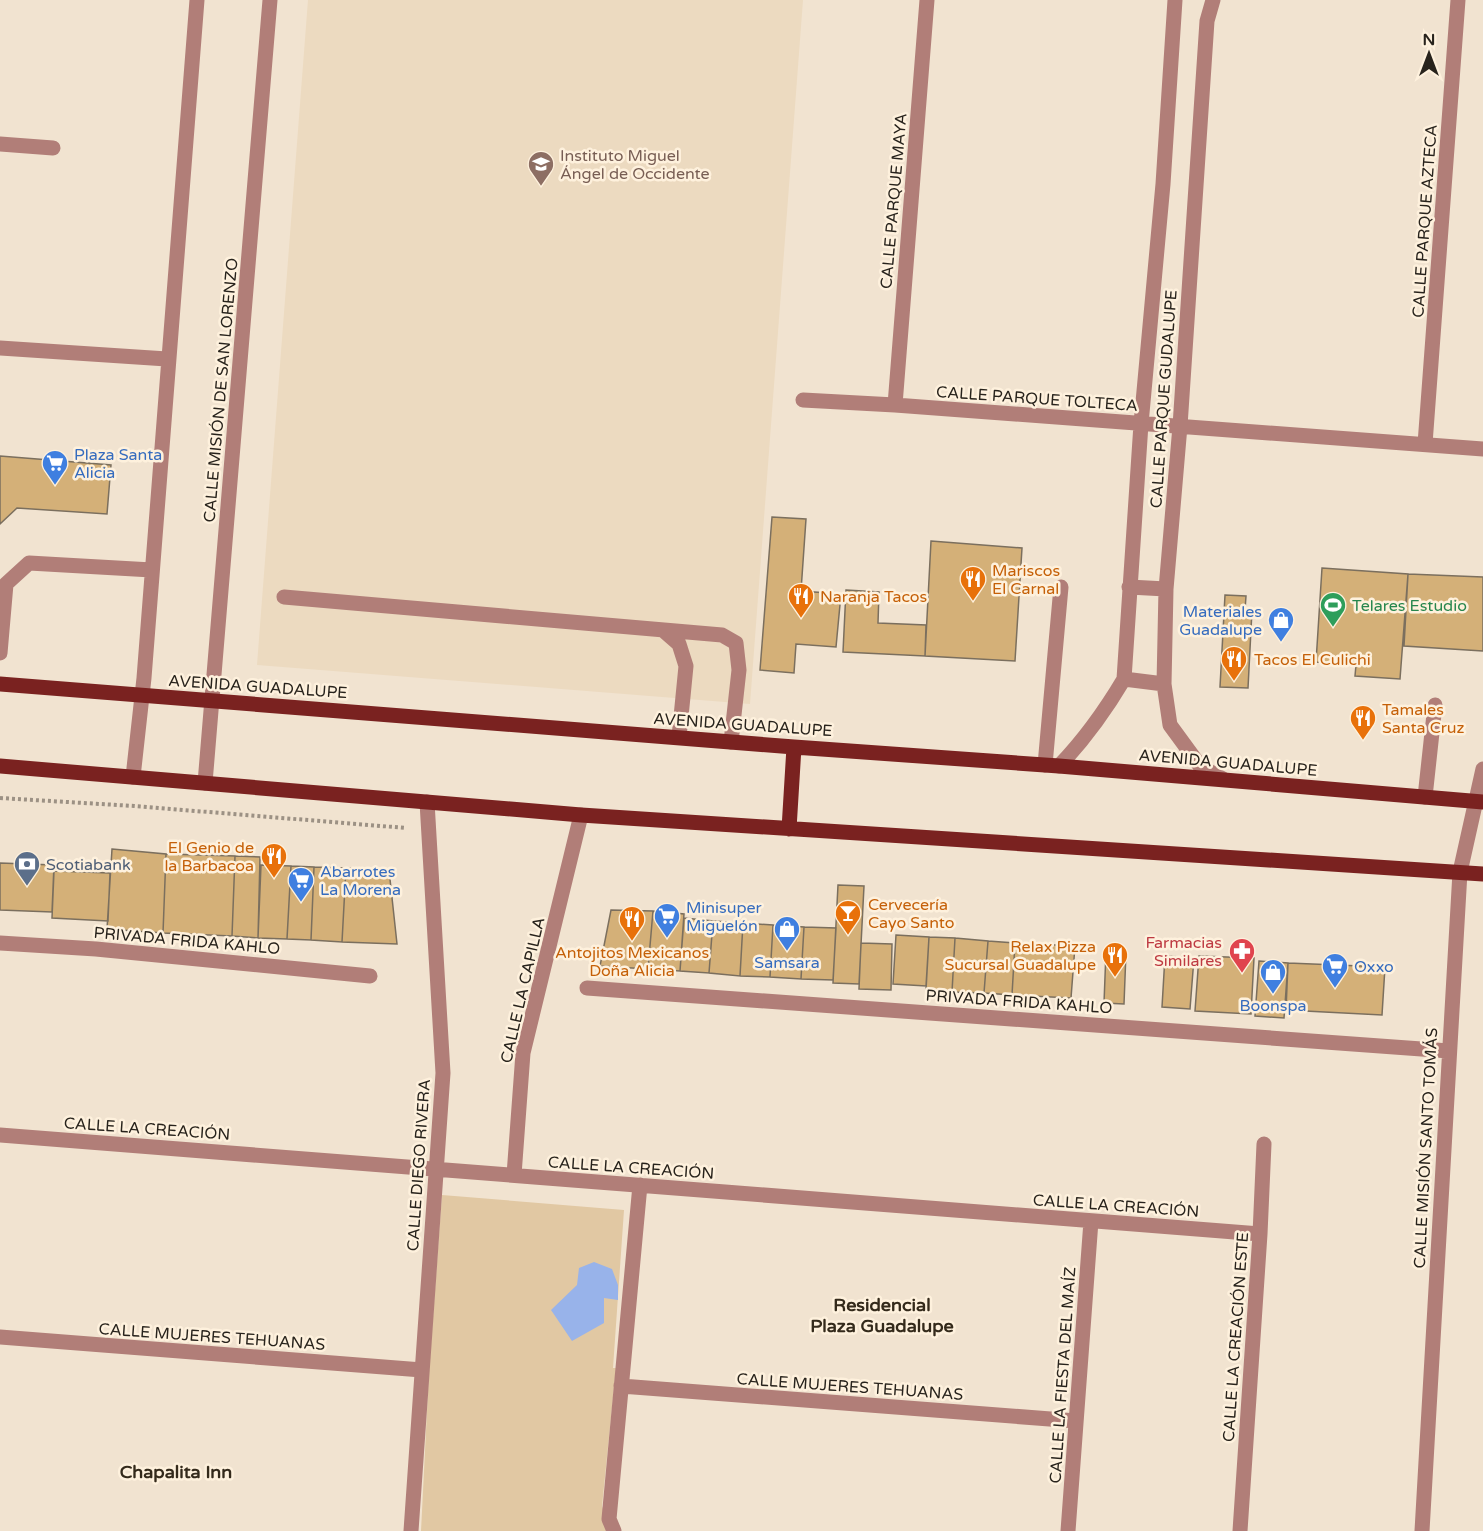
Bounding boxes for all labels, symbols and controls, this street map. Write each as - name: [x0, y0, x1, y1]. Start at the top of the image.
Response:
- north arrow: [1399, 24, 1459, 84]
- text: N: [1423, 30, 1435, 50]
- street label: CALLE PARQUE MAYA: [876, 112, 912, 290]
- street label: CALLE PARQUE AZTECA: [1408, 124, 1442, 318]
- place label: Instituto Miguel Ángel de Occidente: [560, 146, 710, 184]
- school or university icon: Instituto Miguel Ángel de Occidente: [526, 149, 556, 187]
- street label: CALLE MISIÓN DE SAN LORENZO: [199, 257, 243, 523]
- street label: CALLE PARQUE GUDALUPE: [1146, 289, 1182, 509]
- street label: CALLE PARQUE TOLTECA: [935, 382, 1138, 416]
- place label: Plaza Santa Alicia: [74, 445, 162, 483]
- supermarket icon: Plaza Santa Alicia: [40, 448, 70, 486]
- place label: Mariscos El Carnal: [992, 561, 1060, 599]
- restaurant icon: Mariscos El Carnal: [958, 564, 988, 602]
- restaurant icon: Naranja Tacos: [786, 581, 816, 619]
- place label: Naranja Tacos: [820, 587, 927, 607]
- sports icon: Telares Estudio: [1318, 590, 1348, 628]
- place label: Telares Estudio: [1352, 596, 1467, 616]
- place label: Materiales Guadalupe: [1179, 602, 1262, 640]
- shop icon: Materiales Guadalupe: [1266, 605, 1296, 643]
- restaurant icon: Tacos El Culichi: [1219, 644, 1249, 682]
- place label: Tacos El Culichi: [1254, 650, 1371, 670]
- street label: AVENIDA GUADALUPE: [168, 671, 348, 703]
- place label: Tamales Santa Cruz: [1382, 700, 1465, 738]
- restaurant icon: Tamales Santa Cruz: [1348, 703, 1378, 741]
- street label: AVENIDA GUADALUPE: [653, 709, 833, 741]
- street label: AVENIDA GUADALUPE: [1138, 745, 1318, 781]
- place label: El Genio de la Barbacoa: [164, 838, 254, 876]
- restaurant icon: El Genio de la Barbacoa: [259, 841, 289, 879]
- bank icon: Scotiabank: [12, 849, 42, 887]
- place label: Scotiabank: [46, 855, 131, 875]
- place label: Abarrotes La Morena: [320, 862, 401, 900]
- supermarket icon: Abarrotes La Morena: [286, 865, 316, 903]
- place label: Cervecería Cayo Santo: [868, 895, 954, 933]
- place label: Minisuper Miguelón: [686, 898, 763, 936]
- bar icon: Cervecería Cayo Santo: [833, 898, 863, 936]
- supermarket icon: Minisuper Miguelón: [652, 901, 682, 939]
- restaurant icon: Antojitos Mexicanos Doña Alicia: [617, 904, 647, 942]
- shop icon: Samsara: [772, 914, 802, 952]
- street label: CALLE LA CAPILLA: [496, 915, 550, 1065]
- street label: PRIVADA FRIDA KAHLO: [93, 923, 281, 959]
- place label: Farmacias Similares: [1146, 933, 1222, 971]
- pharmacy icon: Farmacias Similares: [1227, 936, 1257, 974]
- place label: Relax Pizza Sucursal Guadalupe: [945, 937, 1096, 975]
- restaurant icon: Relax Pizza Sucursal Guadalupe: [1100, 940, 1130, 978]
- place label: Antojitos Mexicanos Doña Alicia: [555, 943, 709, 981]
- supermarket icon: Oxxo: [1320, 951, 1350, 989]
- place label: Samsara: [754, 953, 820, 973]
- shop icon: Boonspa: [1258, 957, 1288, 995]
- place label: Oxxo: [1354, 957, 1394, 977]
- street label: PRIVADA FRIDA KAHLO: [925, 985, 1113, 1018]
- place label: Boonspa: [1240, 996, 1306, 1016]
- street label: CALLE MISIÓN SANTO TOMÁS: [1410, 1027, 1442, 1269]
- street label: CALLE DIEGO RIVERA: [403, 1078, 435, 1252]
- street label: CALLE LA CREACIÓN: [63, 1113, 231, 1145]
- street label: CALLE LA CREACIÓN: [547, 1152, 715, 1184]
- street label: CALLE LA CREACIÓN: [1032, 1190, 1200, 1222]
- street label: CALLE LA CREACIÓN ESTE: [1219, 1231, 1253, 1443]
- street label: CALLE LA FIESTA DEL MAÍZ: [1045, 1266, 1081, 1484]
- district label: Residencial Plaza Guadalupe: [810, 1294, 954, 1337]
- street label: CALLE MUJERES TEHUANAS: [98, 1319, 326, 1355]
- street label: CALLE MUJERES TEHUANAS: [736, 1369, 964, 1405]
- district label: Chapalita Inn: [120, 1461, 232, 1483]

